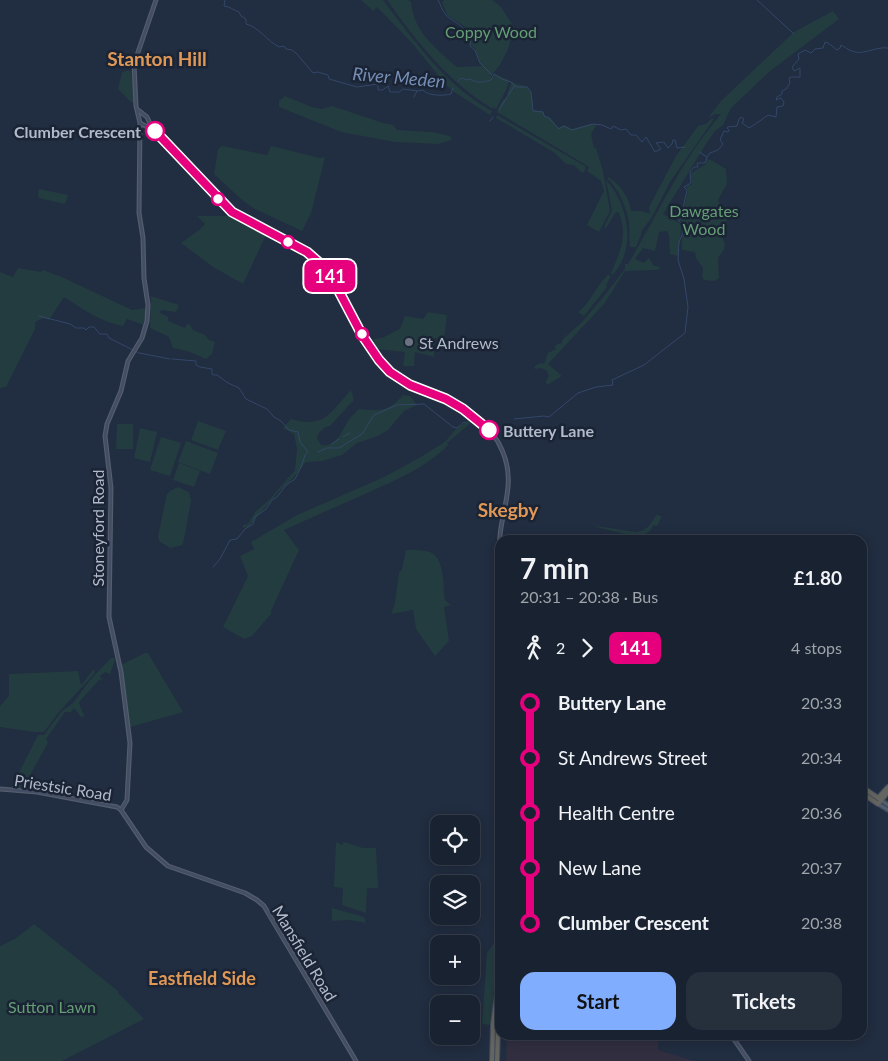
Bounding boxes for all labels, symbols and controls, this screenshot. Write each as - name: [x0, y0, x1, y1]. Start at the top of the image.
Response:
- park label: Coppy Wood: [445, 22, 537, 41]
- district label: Stanton Hill: [107, 47, 207, 70]
- water label: River Meden: [352, 62, 446, 92]
- marker: Clumber Crescent: [145, 121, 165, 141]
- place label: Clumber Crescent: [14, 122, 141, 141]
- unlabelled marker: [211, 192, 225, 206]
- park label: Dawgates Wood: [669, 201, 739, 238]
- unlabelled marker: [281, 235, 295, 249]
- line badge: 141: [301, 260, 359, 292]
- text: 141: [314, 265, 346, 287]
- unlabelled marker: [355, 327, 369, 341]
- place label: St Andrews: [419, 333, 499, 352]
- marker: St Andrews: [403, 336, 415, 348]
- marker: Buttery Lane: [479, 420, 499, 440]
- place label: Buttery Lane: [503, 421, 594, 440]
- street label: Stoneyford Road: [88, 470, 107, 586]
- district label: Skegby: [478, 498, 539, 521]
- text: 7 min: [520, 551, 589, 585]
- text: £1.80: [793, 566, 842, 589]
- text: 20:31 – 20:38 · Bus: [520, 587, 658, 606]
- icon: walk: [520, 634, 548, 662]
- icon: forward: [573, 634, 601, 662]
- text: 141: [619, 637, 651, 659]
- text: 2: [556, 638, 565, 657]
- text: 4 stops: [791, 638, 842, 657]
- text: Buttery Lane: [558, 691, 666, 714]
- text: 20:33: [801, 693, 842, 712]
- text: St Andrews Street: [558, 746, 707, 769]
- text: 20:34: [801, 748, 842, 767]
- street label: Priestsic Road: [13, 770, 113, 804]
- text: Health Centre: [558, 801, 675, 824]
- text: 20:36: [801, 803, 842, 822]
- map controls: [430, 815, 480, 1045]
- button: locate: [430, 815, 480, 865]
- text: New Lane: [558, 856, 641, 879]
- text: 20:37: [801, 858, 842, 877]
- button: layers: [430, 875, 480, 925]
- street label: Mansfield Road: [269, 902, 341, 1004]
- text: Clumber Crescent: [558, 911, 709, 934]
- text: 20:38: [801, 913, 842, 932]
- button: +: [430, 935, 480, 985]
- district label: Eastfield Side: [148, 967, 256, 989]
- button: Start: [520, 972, 676, 1030]
- button: Tickets: [686, 972, 842, 1030]
- button: −: [430, 995, 480, 1045]
- park label: Sutton Lawn: [8, 997, 96, 1016]

